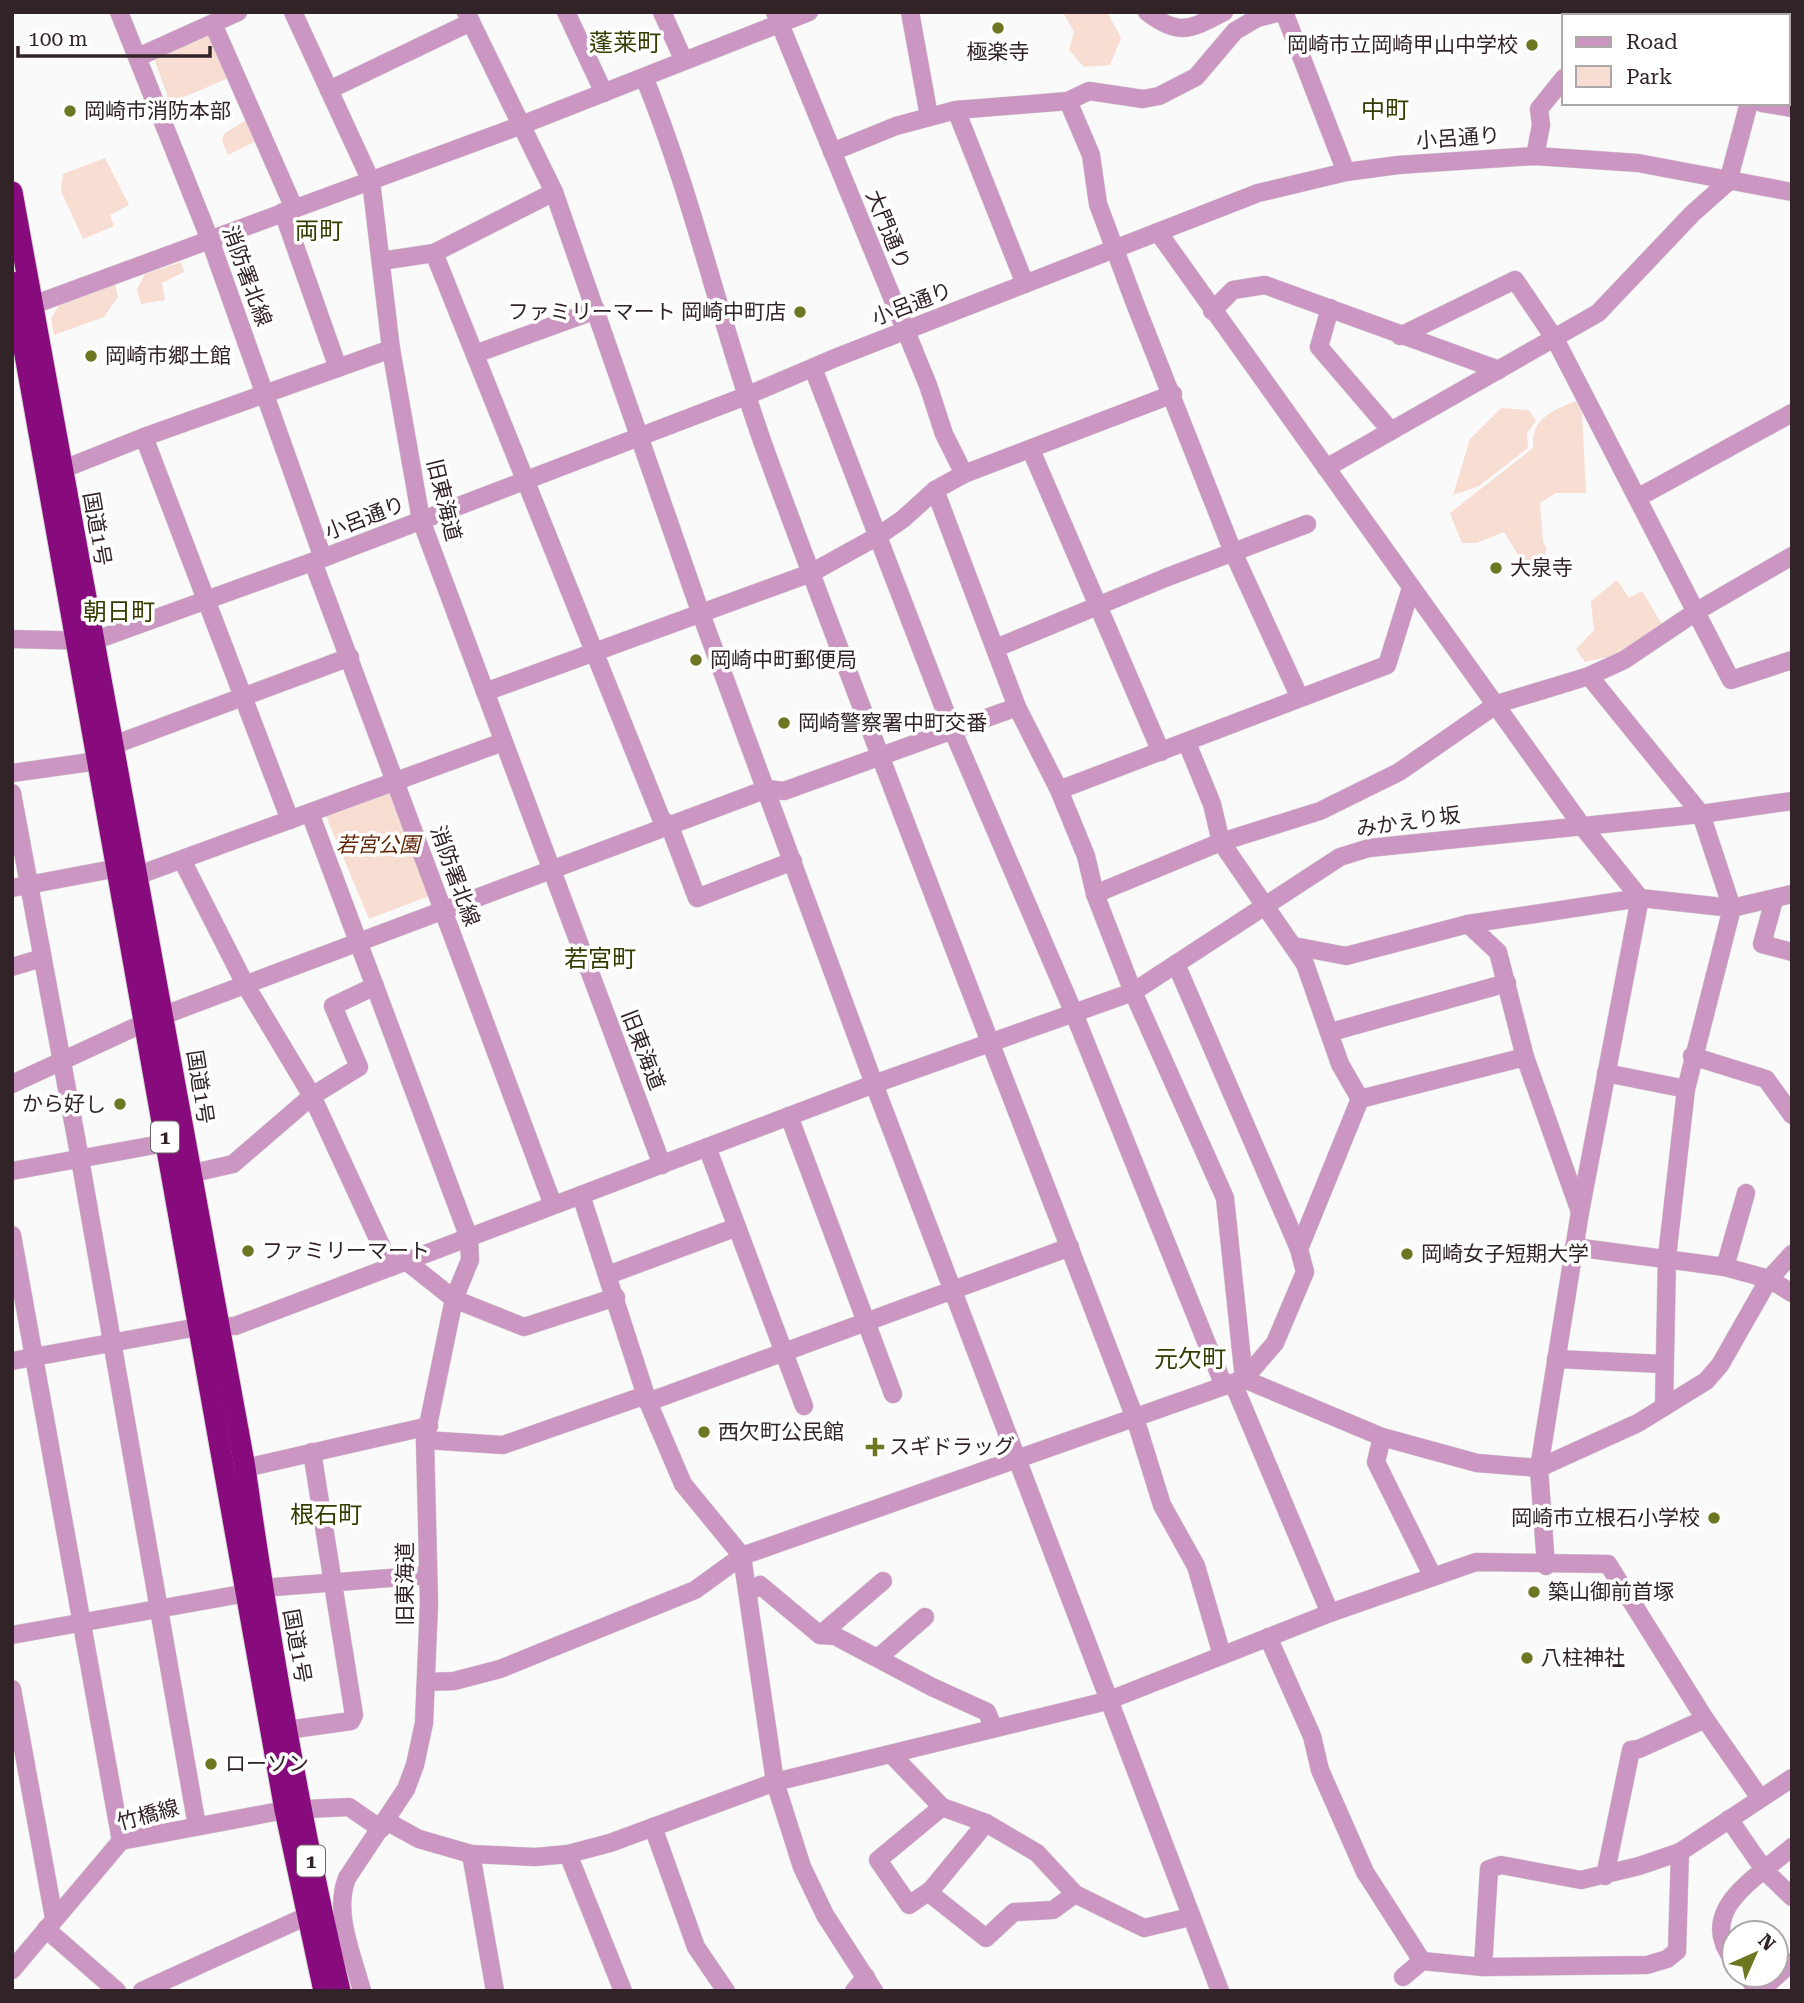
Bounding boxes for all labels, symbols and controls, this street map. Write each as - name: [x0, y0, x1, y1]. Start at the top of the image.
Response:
- scale bar: [18, 14, 210, 58]
- legend: [1562, 14, 1790, 105]
- marker: 極楽寺: [990, 20, 1006, 36]
- text: 100 m: [28, 27, 88, 51]
- district label: 蓬莱町: [589, 29, 661, 57]
- text: Road: [1626, 30, 1678, 54]
- place label: 岡崎市立岡崎甲山中学校: [1287, 33, 1518, 57]
- marker: 岡崎市立岡崎甲山中学校: [1524, 37, 1540, 53]
- place label: 極楽寺: [967, 40, 1030, 64]
- text: Park: [1626, 65, 1672, 89]
- district label: 中町: [1361, 96, 1409, 124]
- place label: 岡崎市消防本部: [84, 99, 231, 123]
- marker: 岡崎市消防本部: [62, 103, 78, 119]
- street label: 小呂通り: [1415, 123, 1501, 153]
- street label: 大門通り: [861, 187, 915, 273]
- district label: 両町: [295, 217, 343, 245]
- street label: 消防署北線: [218, 223, 276, 329]
- street label: 小呂通り: [868, 278, 956, 330]
- place label: ファミリーマート 岡崎中町店: [508, 300, 786, 324]
- marker: ファミリーマート 岡崎中町店: [792, 304, 808, 320]
- place label: 岡崎市郷土館: [105, 344, 231, 368]
- marker: 岡崎市郷土館: [83, 348, 99, 364]
- street label: 旧東海道: [422, 456, 466, 544]
- street label: 国道1号: [79, 490, 115, 568]
- street label: 小呂通り: [321, 492, 409, 544]
- place label: 大泉寺: [1510, 556, 1573, 580]
- marker: 大泉寺: [1488, 560, 1504, 576]
- district label: 朝日町: [83, 598, 155, 626]
- place label: 岡崎中町郵便局: [710, 648, 857, 672]
- marker: 岡崎中町郵便局: [688, 652, 704, 668]
- place label: 岡崎警察署中町交番: [798, 711, 987, 735]
- marker: 岡崎警察署中町交番: [776, 715, 792, 731]
- street label: みかえり坂: [1354, 803, 1462, 841]
- street label: 消防署北線: [426, 823, 484, 929]
- park label: 若宮公園: [336, 833, 423, 857]
- district label: 若宮町: [564, 945, 636, 973]
- street label: 旧東海道: [617, 1006, 669, 1094]
- street label: 国道1号: [182, 1048, 218, 1126]
- place label: から好し: [22, 1092, 106, 1116]
- marker: から好し: [112, 1096, 128, 1112]
- road number: 1: [151, 1121, 179, 1152]
- place label: ファミリーマート: [262, 1239, 430, 1263]
- place label: 岡崎女子短期大学: [1421, 1242, 1589, 1266]
- marker: ファミリーマート: [240, 1243, 256, 1259]
- marker: 岡崎女子短期大学: [1399, 1246, 1415, 1262]
- district label: 元欠町: [1154, 1345, 1226, 1373]
- place label: 西欠町公民館: [718, 1420, 844, 1444]
- marker: 西欠町公民館: [696, 1424, 712, 1440]
- place label: スギドラッグ: [889, 1435, 1015, 1459]
- marker: スギドラッグ: [867, 1439, 883, 1455]
- district label: 根石町: [290, 1501, 362, 1529]
- place label: 岡崎市立根石小学校: [1511, 1506, 1700, 1530]
- marker: 岡崎市立根石小学校: [1706, 1510, 1722, 1526]
- street label: 旧東海道: [393, 1542, 417, 1626]
- place label: 築山御前首塚: [1548, 1580, 1674, 1604]
- marker: 築山御前首塚: [1526, 1584, 1542, 1600]
- street label: 国道1号: [279, 1607, 315, 1685]
- place label: 八柱神社: [1541, 1646, 1625, 1670]
- marker: 八柱神社: [1519, 1650, 1535, 1666]
- place label: ローソン: [225, 1752, 309, 1776]
- marker: ローソン: [203, 1756, 219, 1772]
- street label: 竹橋線: [114, 1795, 182, 1835]
- road number: 1: [297, 1845, 325, 1876]
- north arrow: [1720, 1919, 1790, 1989]
- text: N: [1753, 1929, 1780, 1956]

